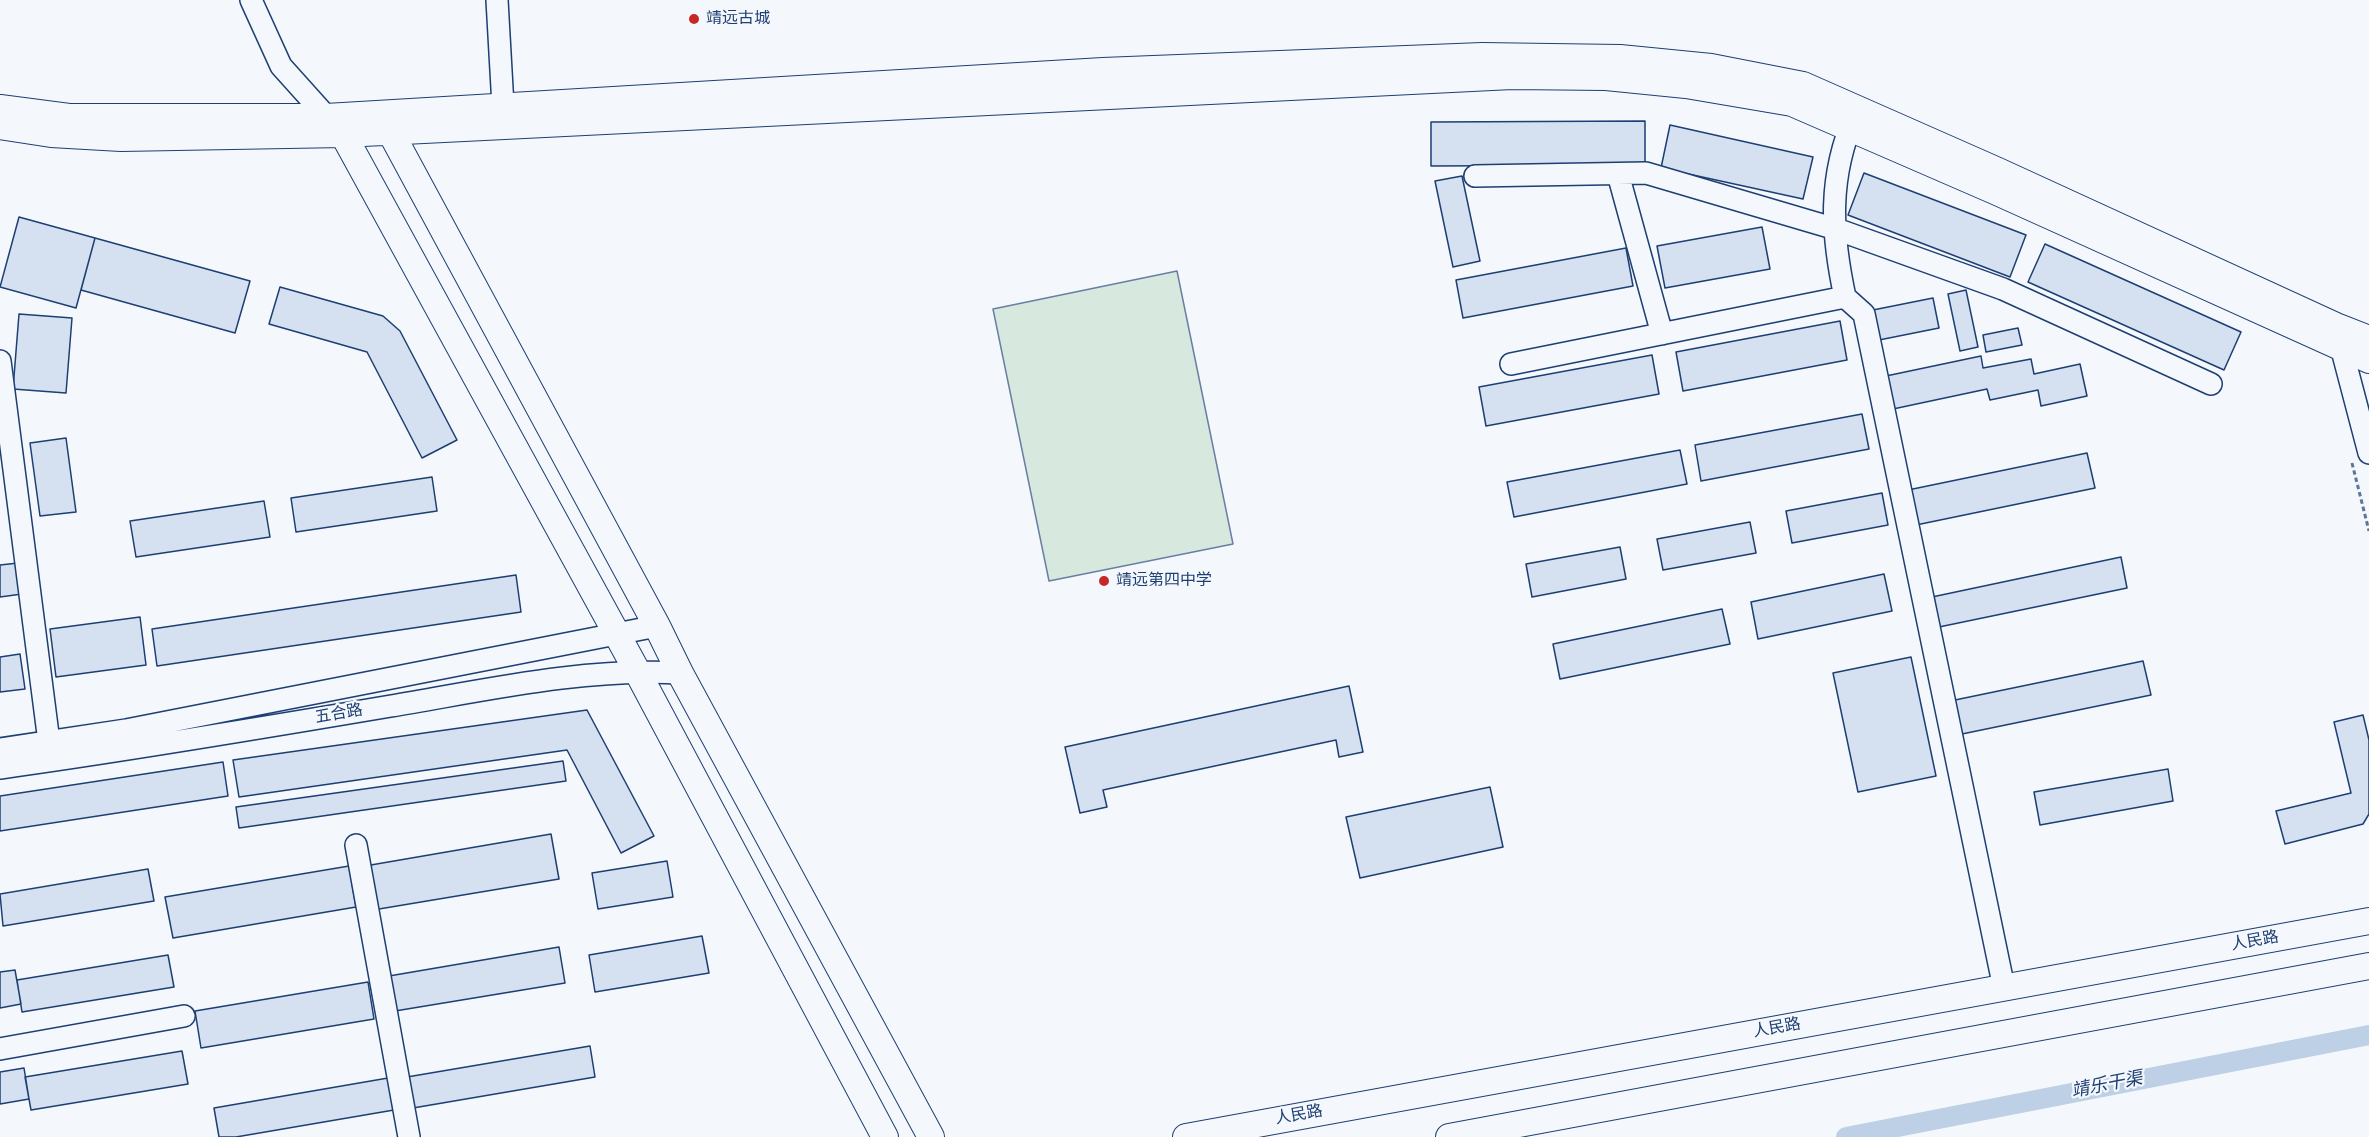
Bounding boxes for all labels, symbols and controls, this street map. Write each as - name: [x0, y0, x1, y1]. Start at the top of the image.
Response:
- place label: 靖远古城: [706, 9, 770, 29]
- marker: 靖远古城: [687, 12, 701, 26]
- place label: 靖远第四中学: [1116, 571, 1212, 591]
- marker: 靖远第四中学: [1097, 574, 1111, 588]
- street label: 五合路: [314, 701, 364, 729]
- street label: 人民路: [2230, 928, 2280, 956]
- street label: 人民路: [1752, 1015, 1802, 1043]
- water label: 靖乐干渠: [2070, 1069, 2144, 1103]
- street label: 人民路: [1274, 1102, 1324, 1130]

